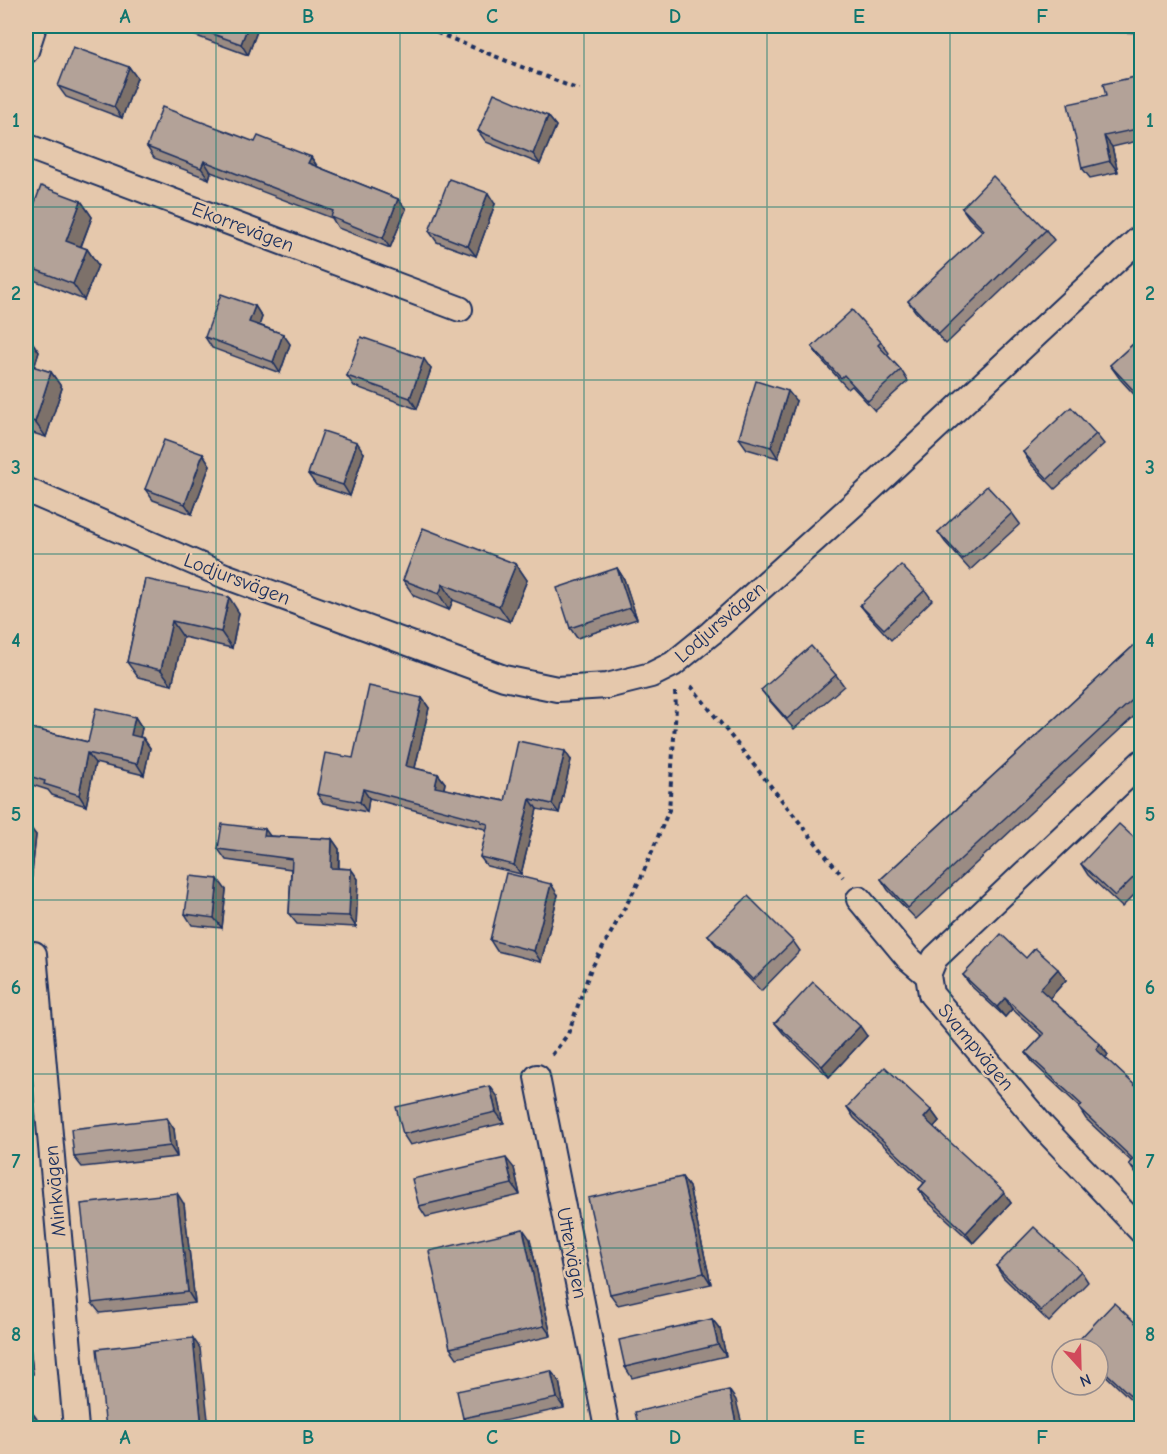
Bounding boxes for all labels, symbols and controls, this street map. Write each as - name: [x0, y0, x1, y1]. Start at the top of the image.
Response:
- text: A: [119, 5, 131, 28]
- text: B: [302, 5, 314, 28]
- text: C: [486, 5, 498, 28]
- text: D: [669, 5, 681, 28]
- text: E: [853, 5, 865, 28]
- text: F: [1036, 5, 1048, 28]
- text: 1: [12, 109, 20, 132]
- text: 1: [1146, 109, 1154, 132]
- street label: Ekorrevägen: [189, 197, 297, 257]
- text: 2: [11, 282, 21, 305]
- text: 2: [1145, 282, 1155, 305]
- text: 3: [11, 456, 21, 479]
- text: 3: [1145, 456, 1155, 479]
- street label: Lodjursvägen: [181, 548, 293, 610]
- street label: Lodjursvägen: [670, 577, 770, 667]
- text: 4: [11, 629, 21, 652]
- text: 4: [1145, 629, 1155, 652]
- text: 5: [11, 803, 21, 826]
- text: 5: [1145, 803, 1155, 826]
- text: 6: [11, 976, 21, 999]
- text: 6: [1145, 976, 1155, 999]
- street label: Svampvägen: [933, 999, 1019, 1095]
- street label: Minkvägen: [40, 1144, 70, 1238]
- text: 7: [12, 1150, 21, 1173]
- text: 7: [1146, 1150, 1155, 1173]
- street label: Uttervägen: [552, 1205, 592, 1301]
- text: 8: [11, 1323, 21, 1346]
- text: 8: [1145, 1323, 1155, 1346]
- north arrow: [1050, 1337, 1110, 1397]
- text: N: [1077, 1370, 1093, 1390]
- text: A: [119, 1426, 131, 1449]
- text: B: [302, 1426, 314, 1449]
- text: C: [486, 1426, 498, 1449]
- text: D: [669, 1426, 681, 1449]
- text: E: [853, 1426, 865, 1449]
- text: F: [1036, 1426, 1048, 1449]

